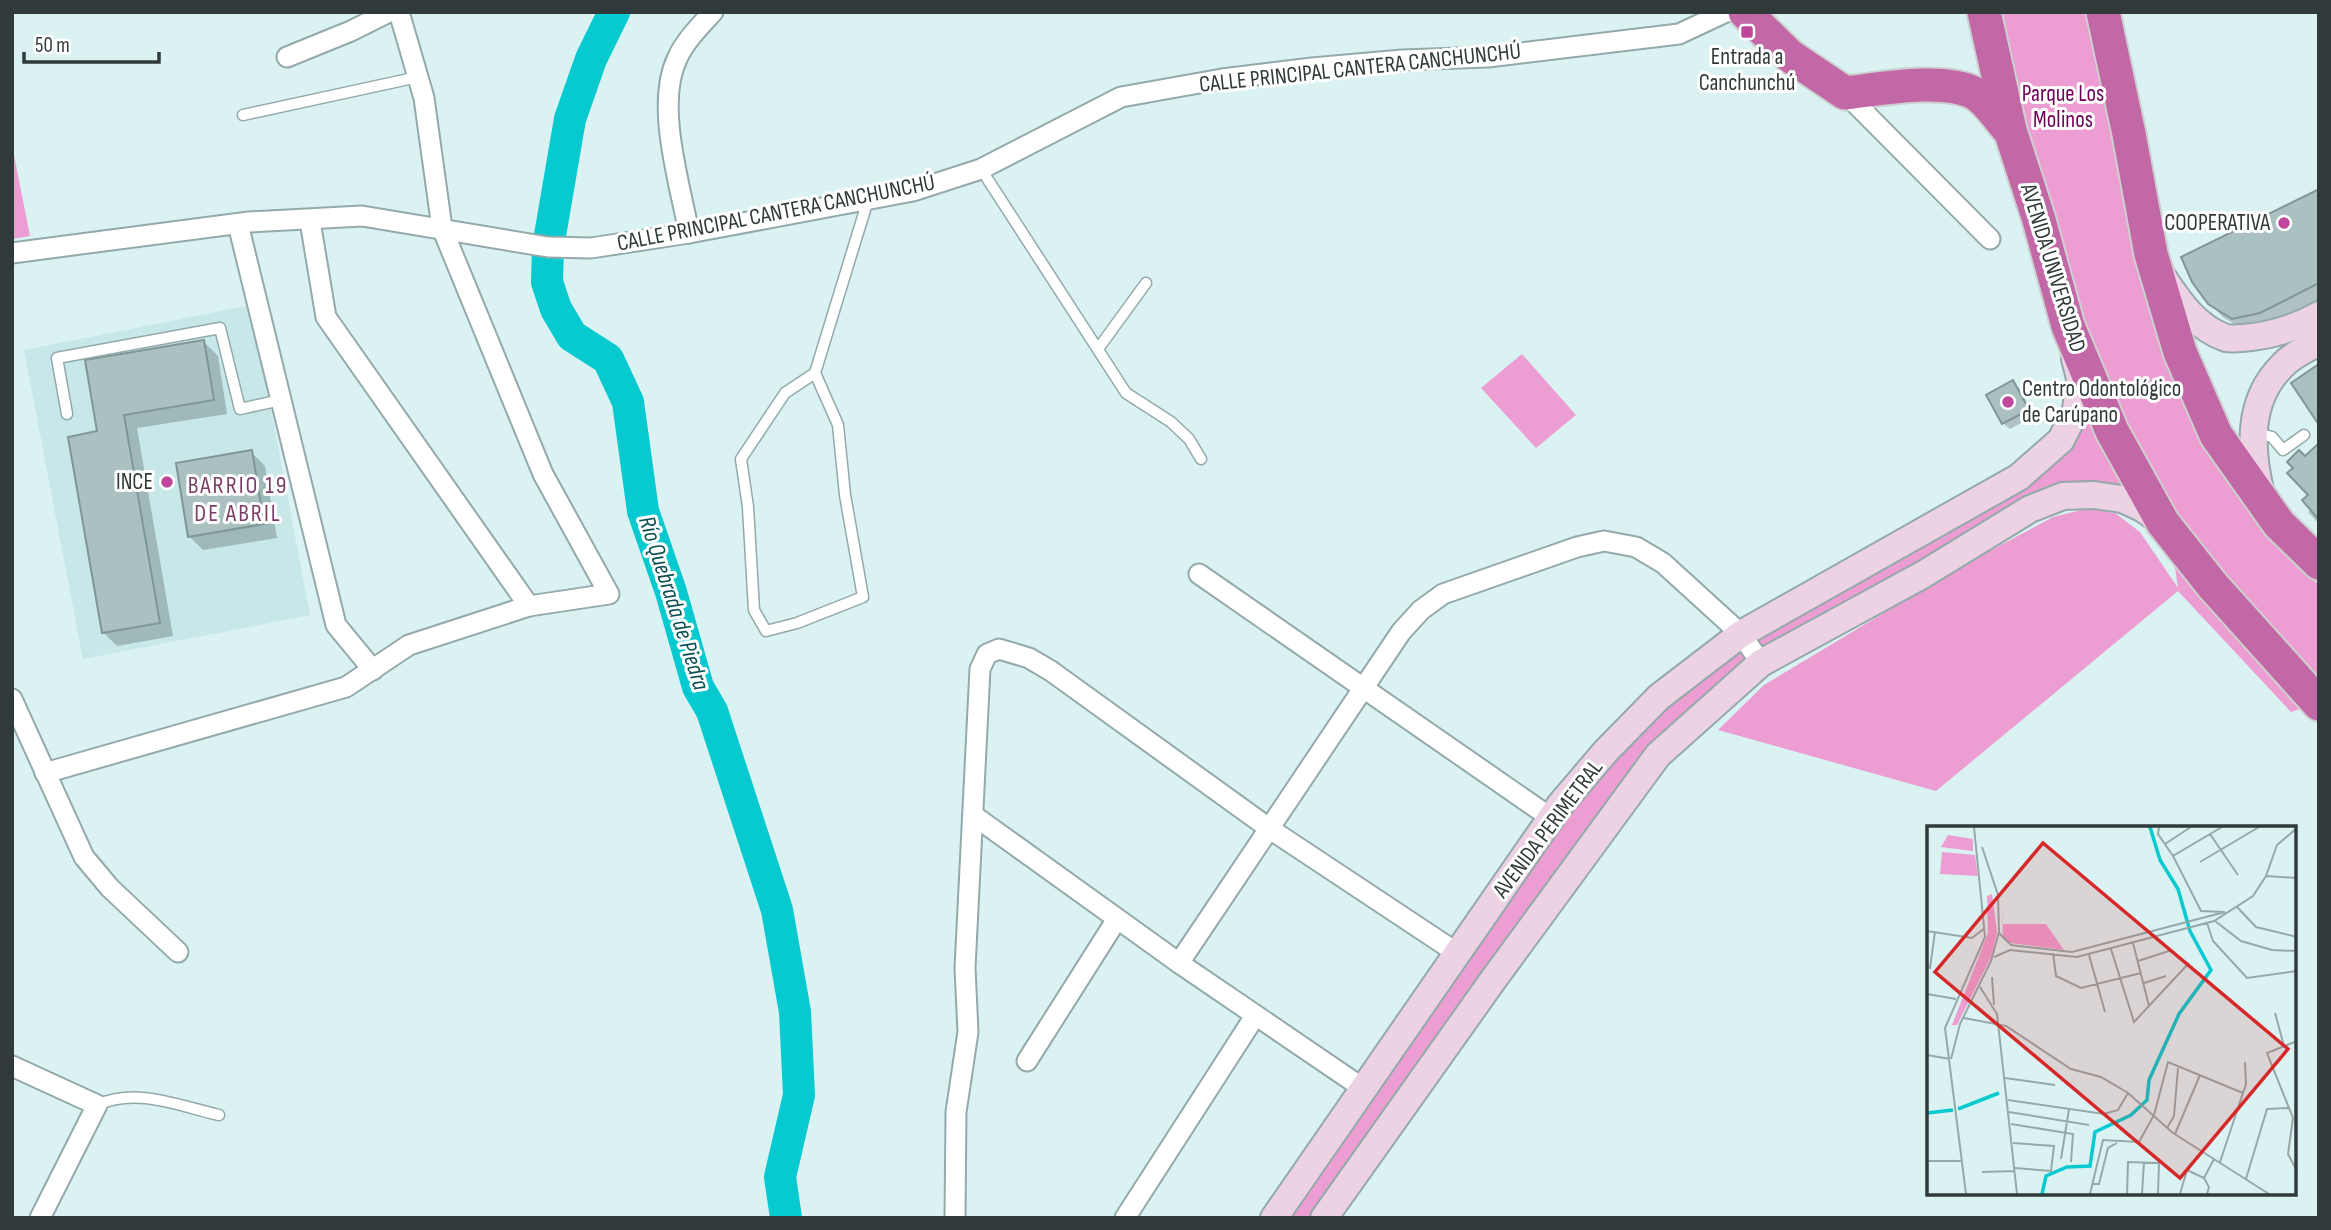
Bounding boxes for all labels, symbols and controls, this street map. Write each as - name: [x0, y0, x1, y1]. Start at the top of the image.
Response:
- scale bar: [24, 21, 159, 65]
- marker: Entrada a Canchunchú: [1739, 24, 1755, 40]
- text: 50 m: [35, 33, 70, 58]
- street label: CALLE PRINCIPAL CANTERA CANCHUNCHÚ: [1198, 37, 1522, 99]
- place label: Entrada a Canchunchú: [1699, 43, 1795, 97]
- park label: Parque Los Molinos: [2022, 80, 2104, 134]
- street label: CALLE PRINCIPAL CANTERA CANCHUNCHÚ: [615, 168, 937, 258]
- street label: AVENIDA UNIVERSIDAD: [2014, 179, 2092, 356]
- place label: COOPERATIVA: [2164, 209, 2270, 237]
- marker: COOPERATIVA: [2276, 215, 2292, 231]
- place label: Centro Odontológico de Carúpano: [2022, 375, 2181, 429]
- marker: Centro Odontológico de Carúpano: [2000, 394, 2016, 410]
- place label: INCE: [116, 468, 153, 496]
- district label: BARRIO 19 DE ABRIL: [188, 471, 288, 528]
- marker: INCE: [159, 474, 175, 490]
- water label: Río Quebrada de Piedra: [632, 512, 716, 694]
- street label: AVENIDA PERIMETRAL: [1486, 754, 1609, 904]
- inset map: [1927, 826, 2296, 1195]

